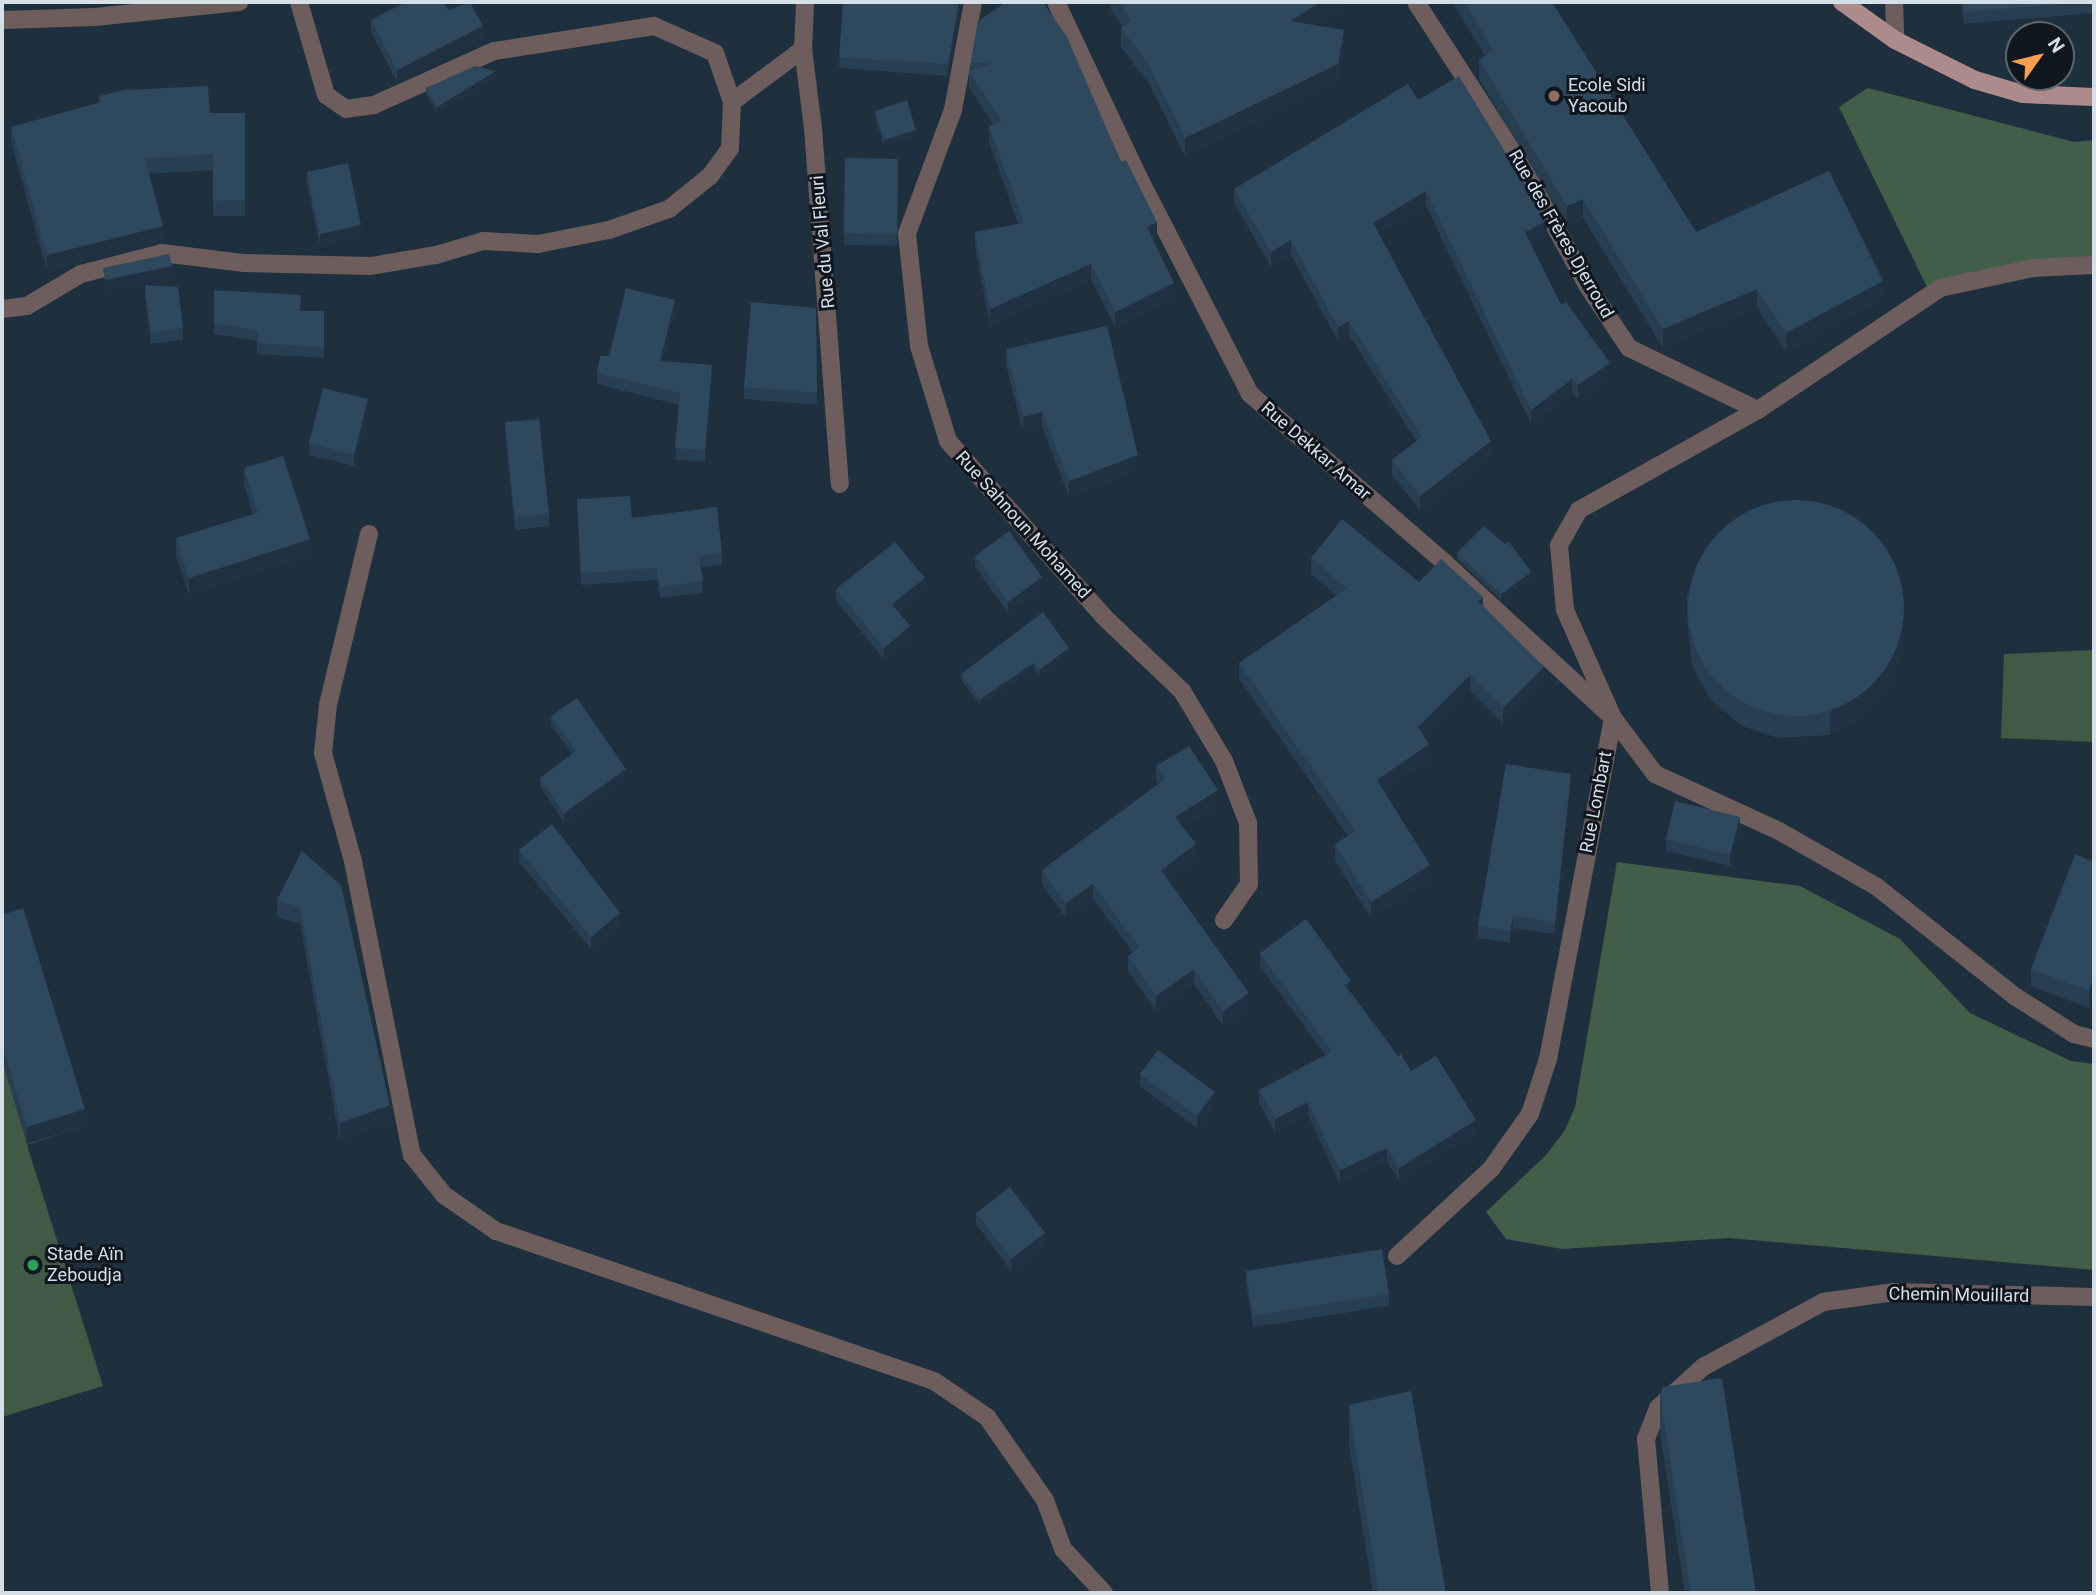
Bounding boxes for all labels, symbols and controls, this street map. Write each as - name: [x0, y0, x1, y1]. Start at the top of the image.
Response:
- north arrow: [2005, 21, 2075, 91]
- text: N: [2043, 33, 2069, 57]
- place label: Ecole Sidi Yacoub: [1568, 75, 1646, 118]
- marker: Ecole Sidi Yacoub: [1546, 88, 1562, 104]
- street label: Rue des Frères Djerroud: [1504, 146, 1618, 322]
- street label: Rue du Val Fleuri: [806, 175, 840, 309]
- street label: Rue Dekkar Amar: [1257, 397, 1375, 505]
- street label: Rue Sahnoun Mohamed: [951, 447, 1095, 603]
- street label: Rue Lombart: [1576, 749, 1616, 855]
- place label: Stade Aïn Zeboudja: [47, 1244, 124, 1286]
- marker: Stade Aïn Zeboudja: [25, 1257, 41, 1273]
- street label: Chemin Mouillard: [1888, 1283, 2030, 1307]

